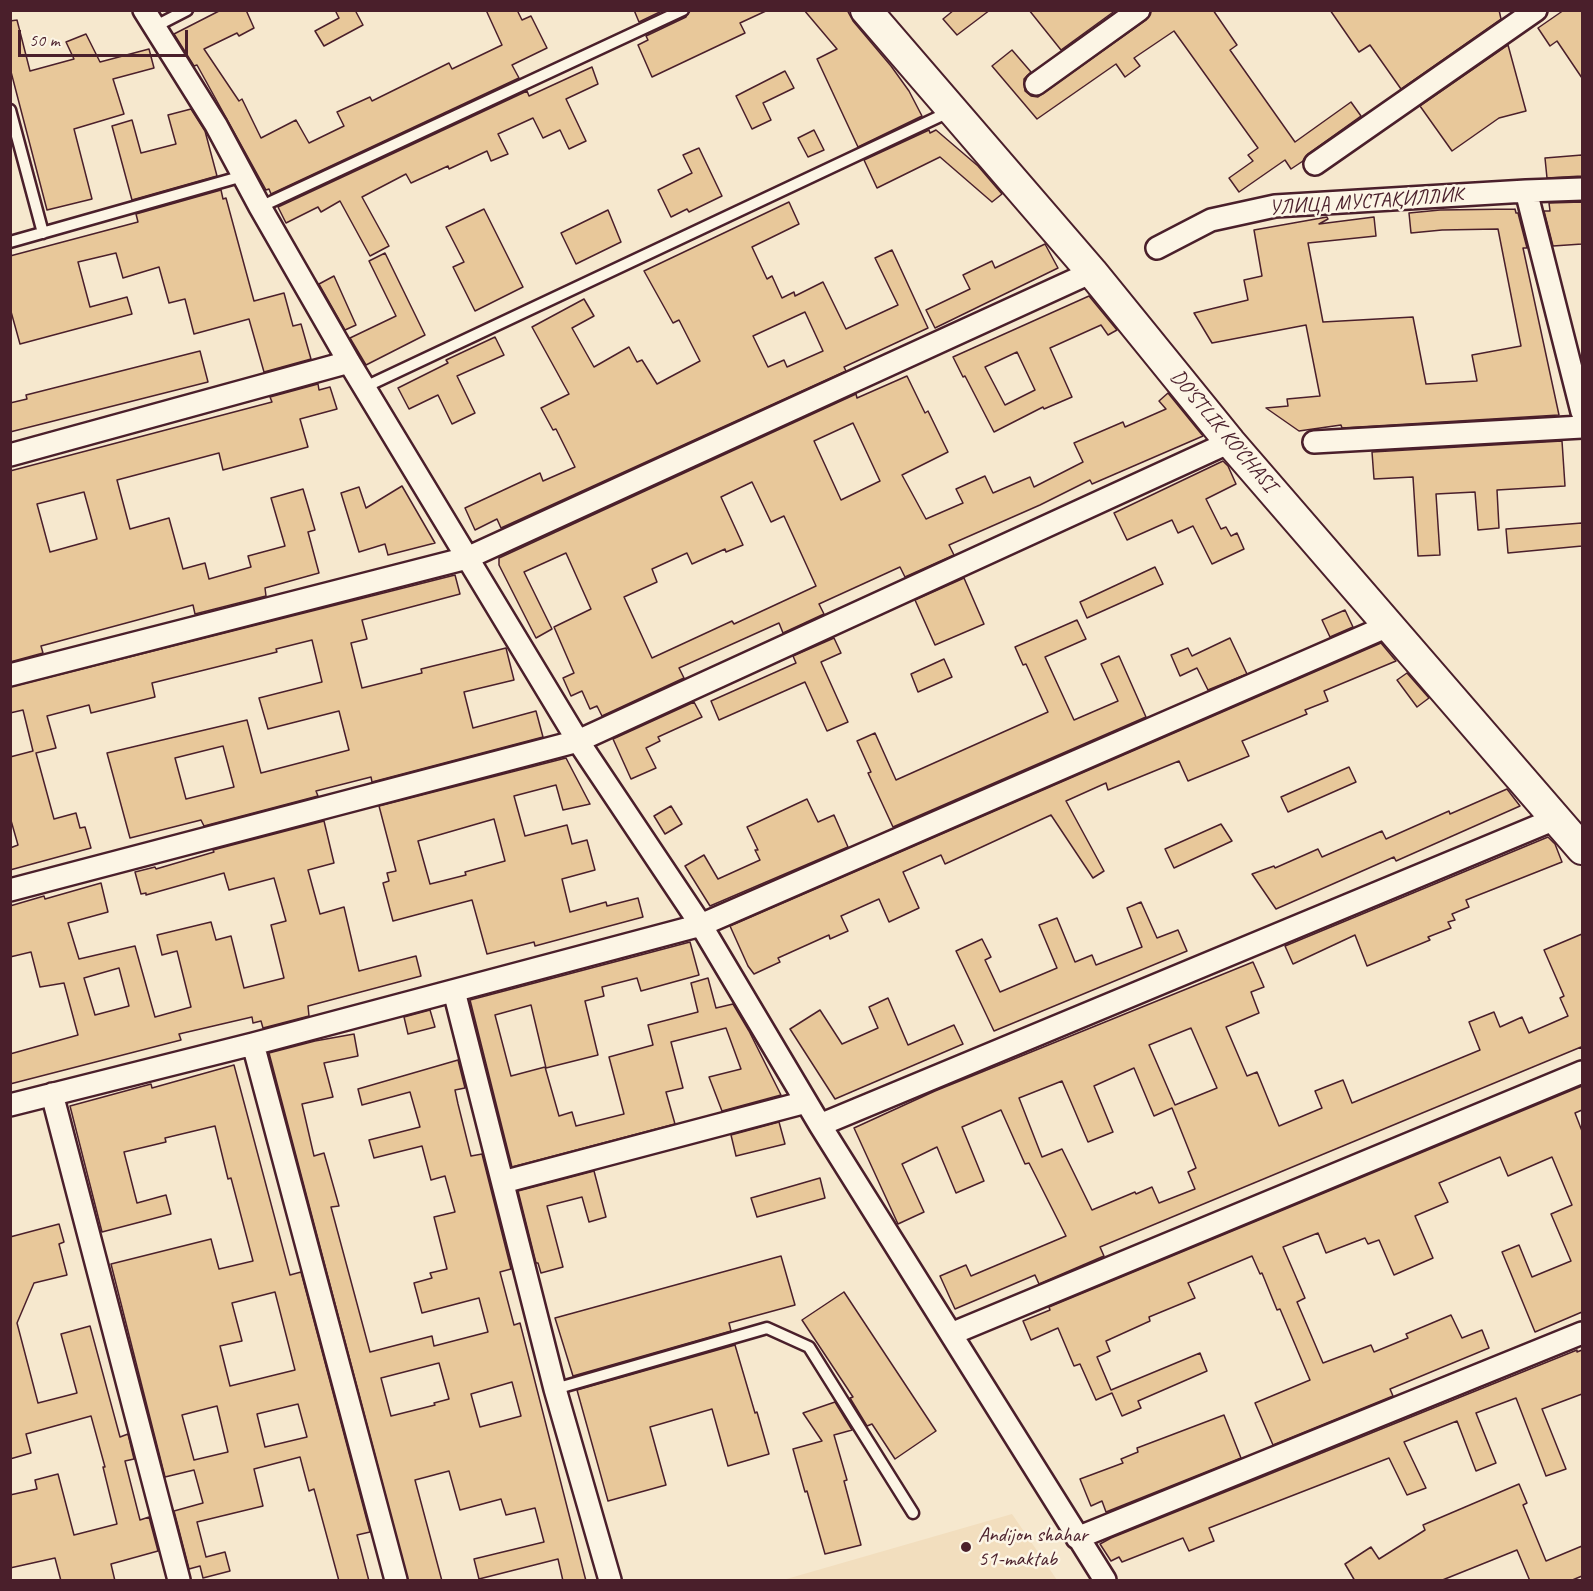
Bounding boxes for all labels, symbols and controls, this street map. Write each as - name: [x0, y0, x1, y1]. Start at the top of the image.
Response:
- scale bar: [21, 18, 190, 56]
- text: 50 m: [29, 29, 60, 51]
- street label: УЛИЦА МУСТАҚИЛЛИК: [1268, 183, 1464, 221]
- street label: DO'STLIK KO'CHASI: [1165, 365, 1281, 497]
- place label: Andijon shahar 51-maktab: [978, 1522, 1088, 1572]
- marker: Andijon shahar 51-maktab: [959, 1540, 973, 1554]

